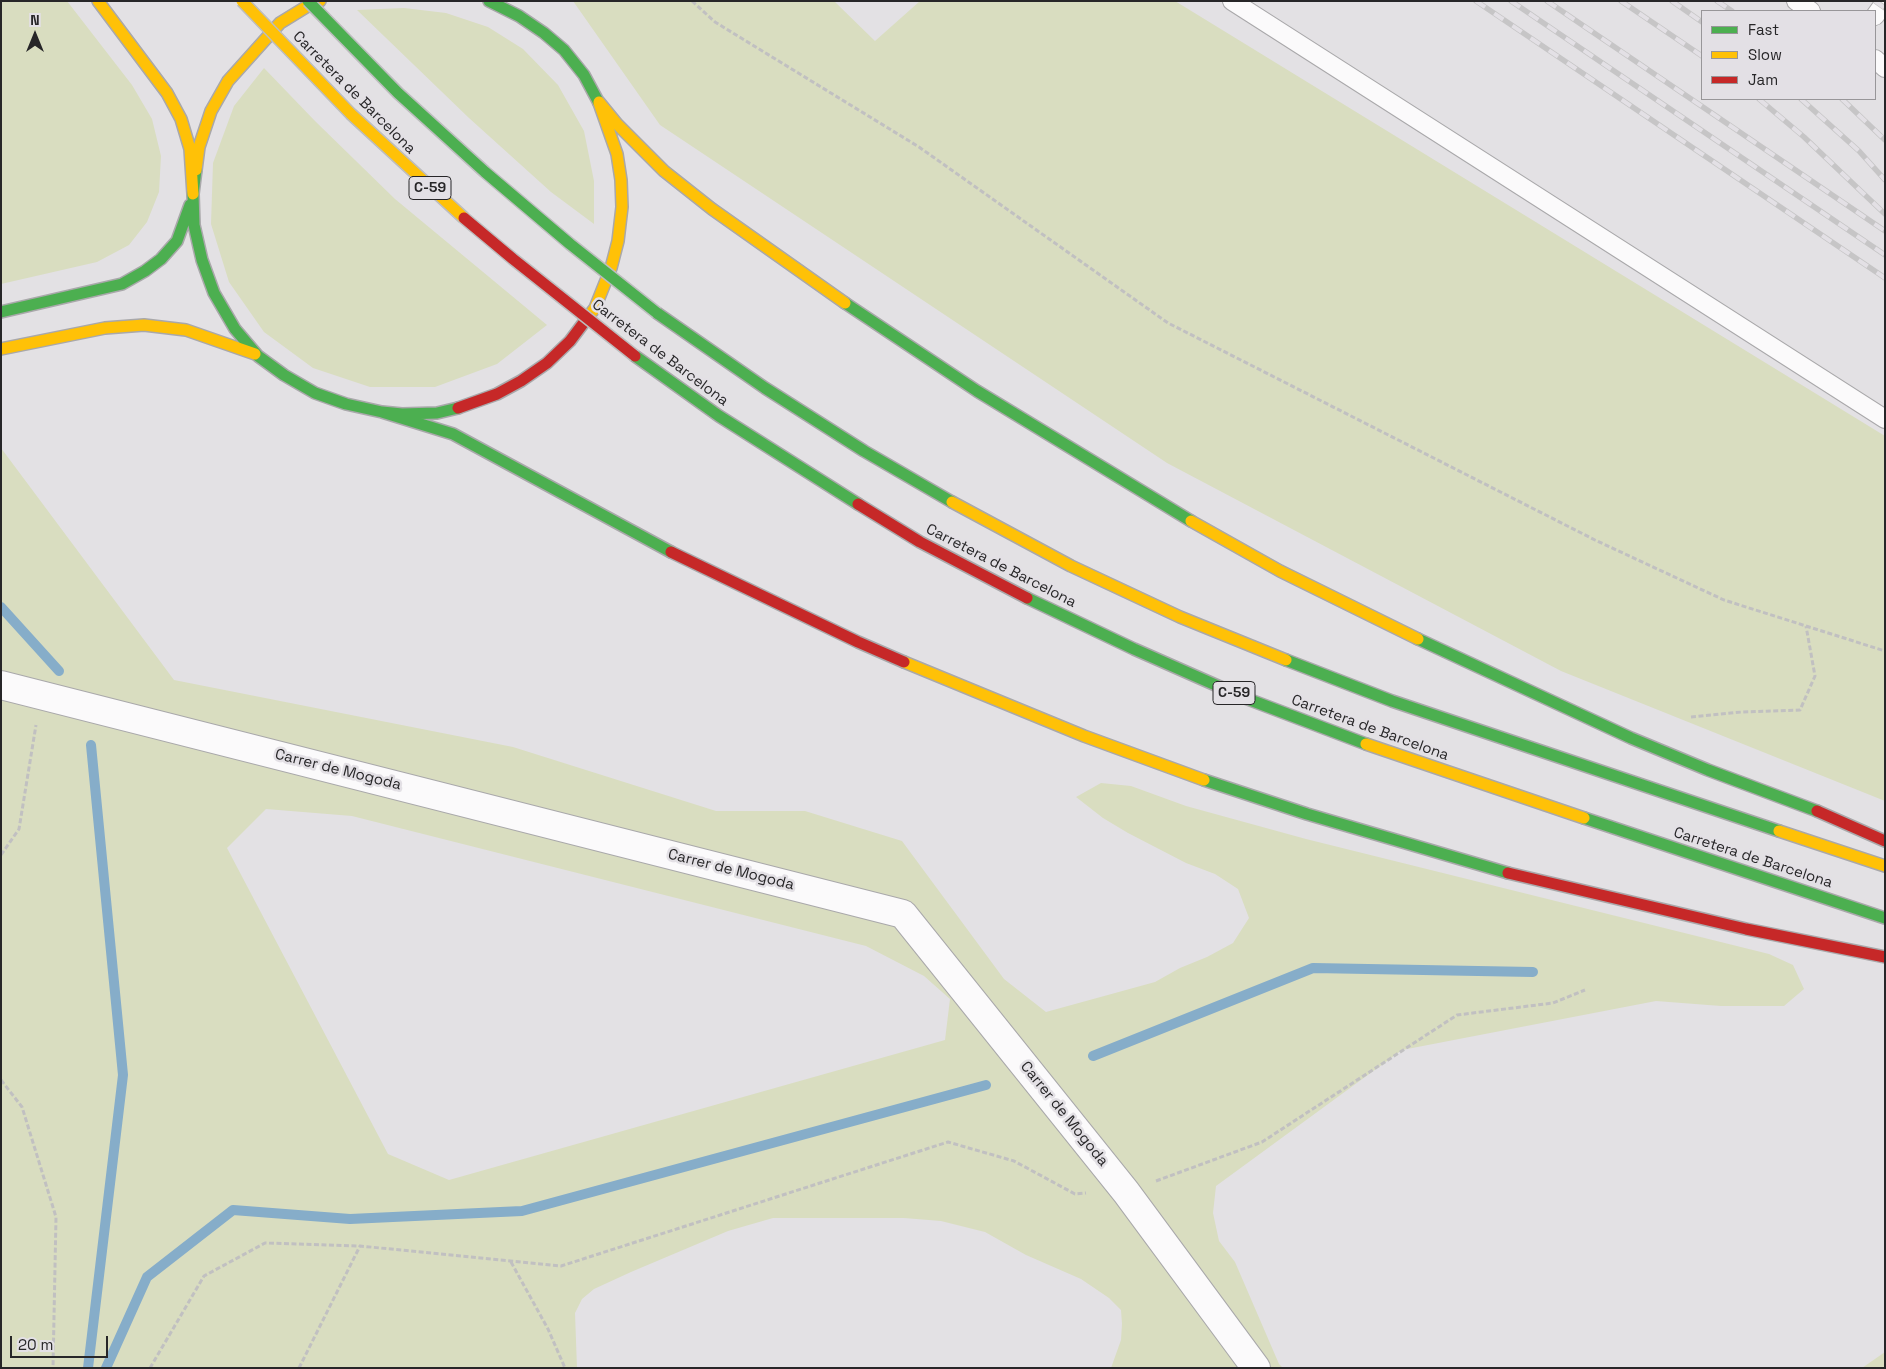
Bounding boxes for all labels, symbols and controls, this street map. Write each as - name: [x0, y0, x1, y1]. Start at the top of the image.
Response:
- north arrow: [10, 10, 60, 60]
- legend: [1701, 10, 1876, 100]
- text: N: [30, 11, 40, 29]
- text: Fast: [1748, 20, 1779, 39]
- street label: Carretera de Barcelona: [289, 28, 419, 158]
- text: Slow: [1748, 45, 1782, 64]
- text: Jam: [1748, 70, 1778, 89]
- road number: C-59: [409, 177, 451, 200]
- street label: Carretera de Barcelona: [588, 296, 732, 410]
- street label: Carretera de Barcelona: [923, 520, 1079, 612]
- road number: C-59: [1213, 681, 1255, 704]
- street label: Carretera de Barcelona: [1289, 691, 1451, 765]
- street label: Carrer de Mogoda: [273, 746, 403, 794]
- street label: Carretera de Barcelona: [1671, 824, 1835, 892]
- street label: Carrer de Mogoda: [666, 846, 796, 894]
- street label: Carrer de Mogoda: [1016, 1058, 1112, 1170]
- scale bar: [12, 1326, 110, 1358]
- text: 20 m: [18, 1335, 53, 1354]

